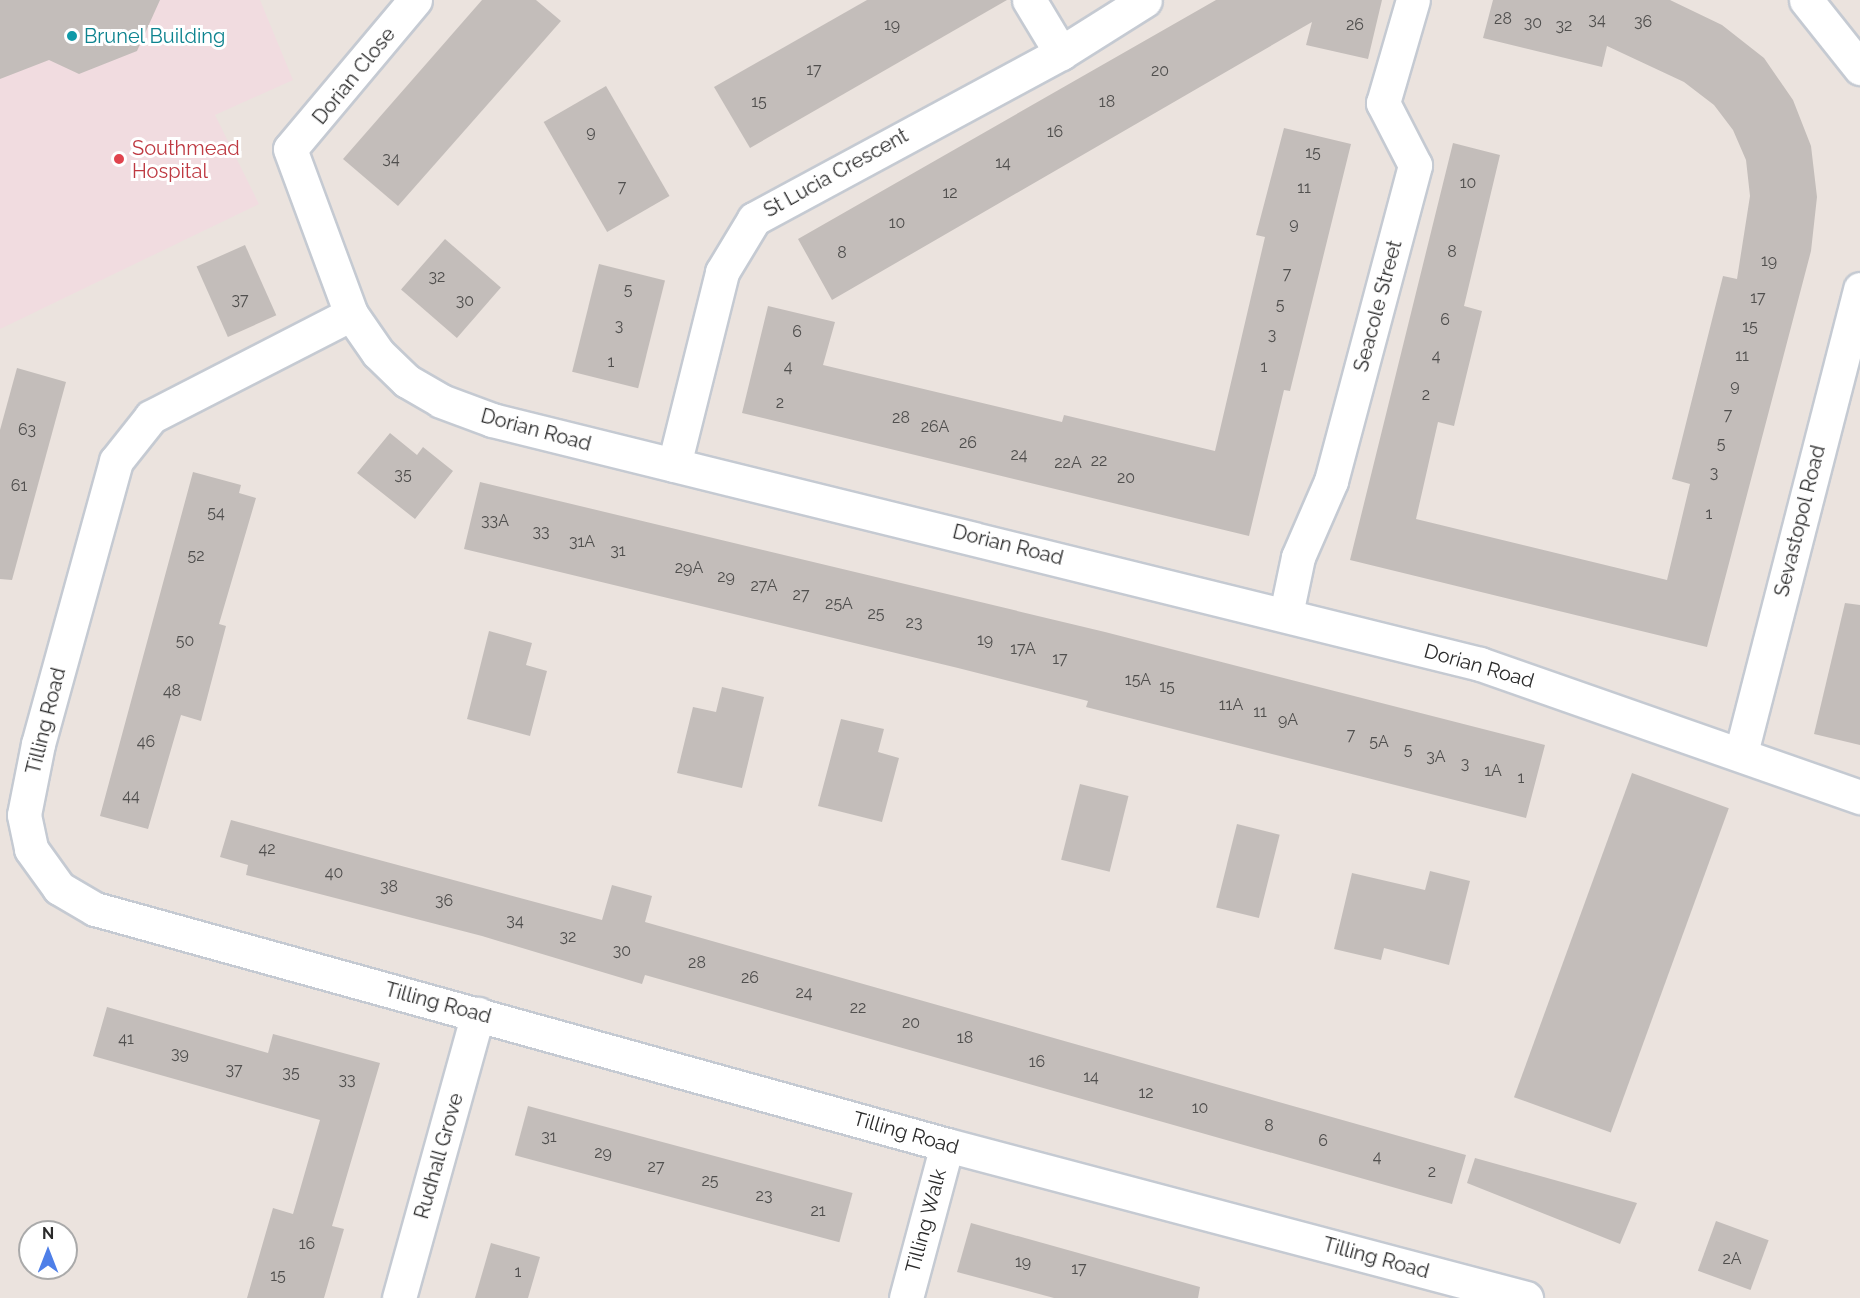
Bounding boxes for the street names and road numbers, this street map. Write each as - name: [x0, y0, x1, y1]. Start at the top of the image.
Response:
- street label: Dorian Close: [308, 23, 400, 129]
- street label: St Lucia Crescent: [760, 123, 912, 223]
- street label: Seacole Street: [1349, 238, 1407, 374]
- street label: Dorian Road: [478, 404, 594, 456]
- street label: Sevastopol Road: [1770, 443, 1830, 599]
- street label: Dorian Road: [950, 520, 1066, 570]
- street label: Dorian Road: [1421, 639, 1537, 693]
- street label: Tilling Road: [21, 665, 71, 777]
- street label: Tilling Road: [382, 977, 494, 1029]
- street label: Rudhall Grove: [409, 1090, 469, 1222]
- street label: Tilling Road: [850, 1106, 962, 1160]
- street label: Tilling Walk: [900, 1166, 952, 1276]
- street label: Tilling Road: [1320, 1232, 1432, 1284]

